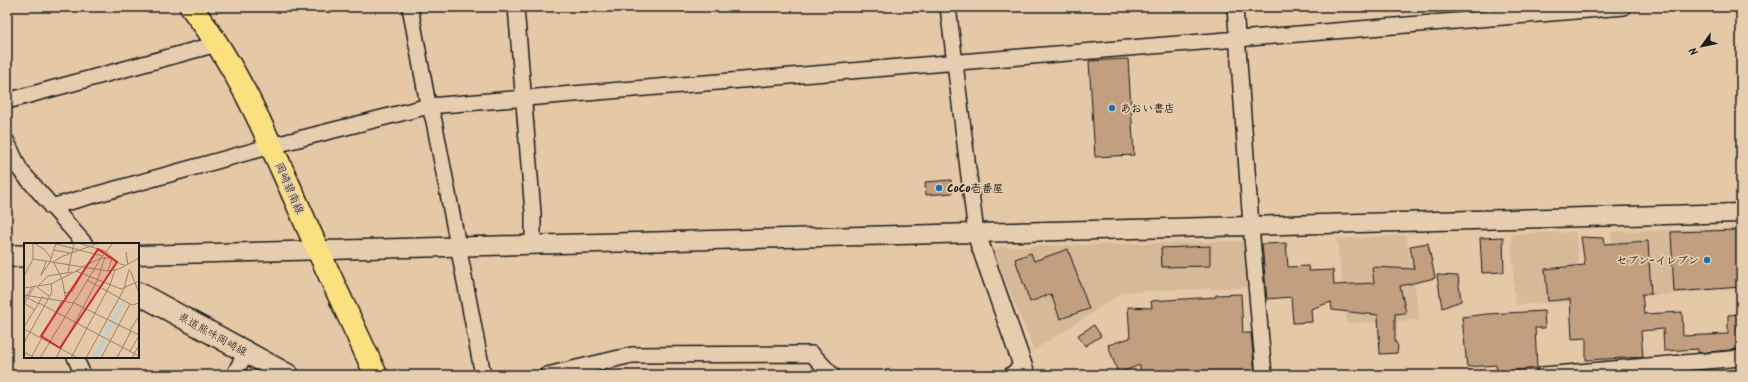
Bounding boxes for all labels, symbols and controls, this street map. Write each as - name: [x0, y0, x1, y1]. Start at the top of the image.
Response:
- north arrow: [1682, 26, 1722, 66]
- text: N: [1685, 43, 1704, 59]
- place label: あおい書店: [1120, 100, 1175, 118]
- marker: あおい書店: [1107, 103, 1117, 113]
- street label: 岡崎碧南線: [270, 160, 308, 217]
- place label: CoCo壱番屋: [947, 180, 1004, 198]
- marker: CoCo壱番屋: [934, 183, 944, 193]
- inset map: [24, 243, 139, 358]
- place label: セブン-イレブン: [1616, 252, 1699, 270]
- marker: セブン-イレブン: [1702, 255, 1712, 265]
- street label: 県道熊味岡崎線: [174, 308, 251, 361]

